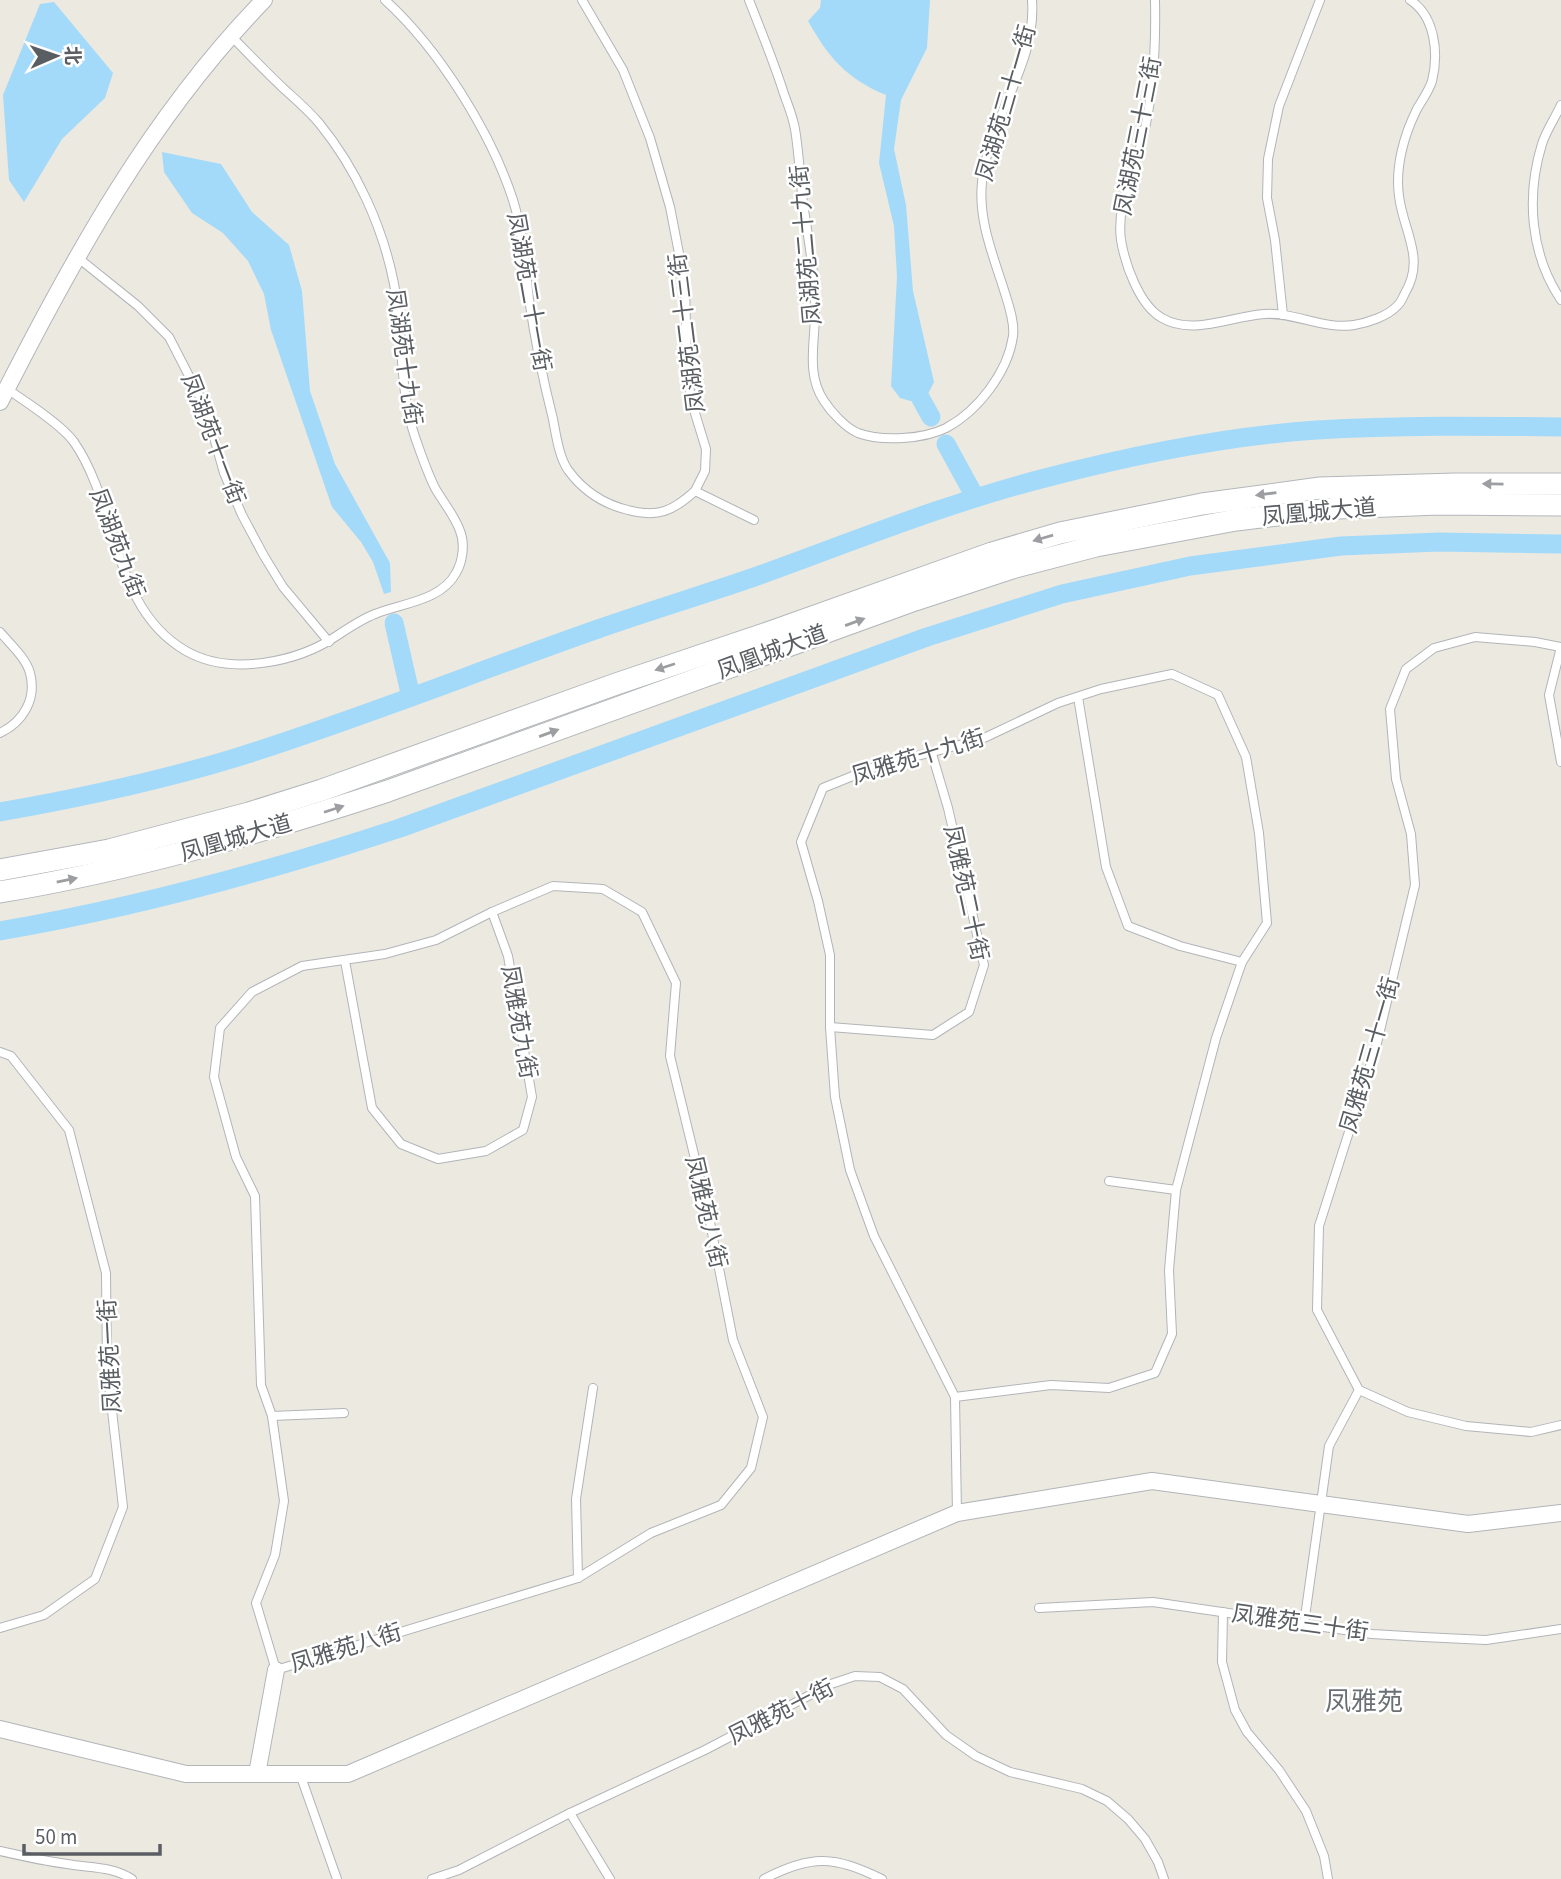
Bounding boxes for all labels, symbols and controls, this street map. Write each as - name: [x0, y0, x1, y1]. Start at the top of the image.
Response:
- north arrow: [21, 21, 91, 91]
- street label: 凤湖苑三十一街: [968, 21, 1044, 185]
- text: 北: [58, 45, 85, 65]
- street label: 凤湖苑三十三街: [1106, 54, 1170, 218]
- street label: 凤湖苑二十九街: [783, 163, 829, 327]
- street label: 凤湖苑二十一街: [499, 210, 559, 374]
- street label: 凤湖苑二十三街: [661, 251, 713, 415]
- street label: 凤湖苑十九街: [378, 286, 430, 428]
- street label: 凤湖苑十一街: [173, 369, 253, 509]
- one-way arrow: [1482, 478, 1504, 490]
- street label: 凤湖苑九街: [81, 483, 153, 603]
- one-way arrow: [1254, 488, 1276, 499]
- street label: 凤凰城大道: [1260, 491, 1378, 533]
- one-way arrow: [1032, 534, 1053, 544]
- one-way arrow: [844, 616, 865, 627]
- street label: 凤凰城大道: [712, 617, 832, 687]
- one-way arrow: [655, 662, 676, 673]
- street label: 凤雅苑十九街: [847, 721, 989, 793]
- one-way arrow: [538, 727, 559, 738]
- one-way arrow: [324, 803, 345, 814]
- street label: 凤凰城大道: [176, 806, 296, 870]
- street label: 凤雅苑二十街: [936, 822, 996, 964]
- one-way arrow: [56, 874, 78, 885]
- street label: 凤雅苑九街: [493, 963, 545, 1081]
- street label: 凤雅苑三十一街: [1332, 973, 1408, 1137]
- street label: 凤雅苑八街: [677, 1152, 735, 1272]
- street label: 凤雅苑一街: [91, 1298, 129, 1414]
- street label: 凤雅苑三十街: [1229, 1597, 1371, 1649]
- street label: 凤雅苑八街: [286, 1615, 406, 1681]
- street label: 凤雅苑十街: [722, 1671, 840, 1753]
- district label: 凤雅苑: [1325, 1683, 1403, 1720]
- scale bar: [24, 1812, 161, 1856]
- text: 50 m: [35, 1822, 77, 1852]

